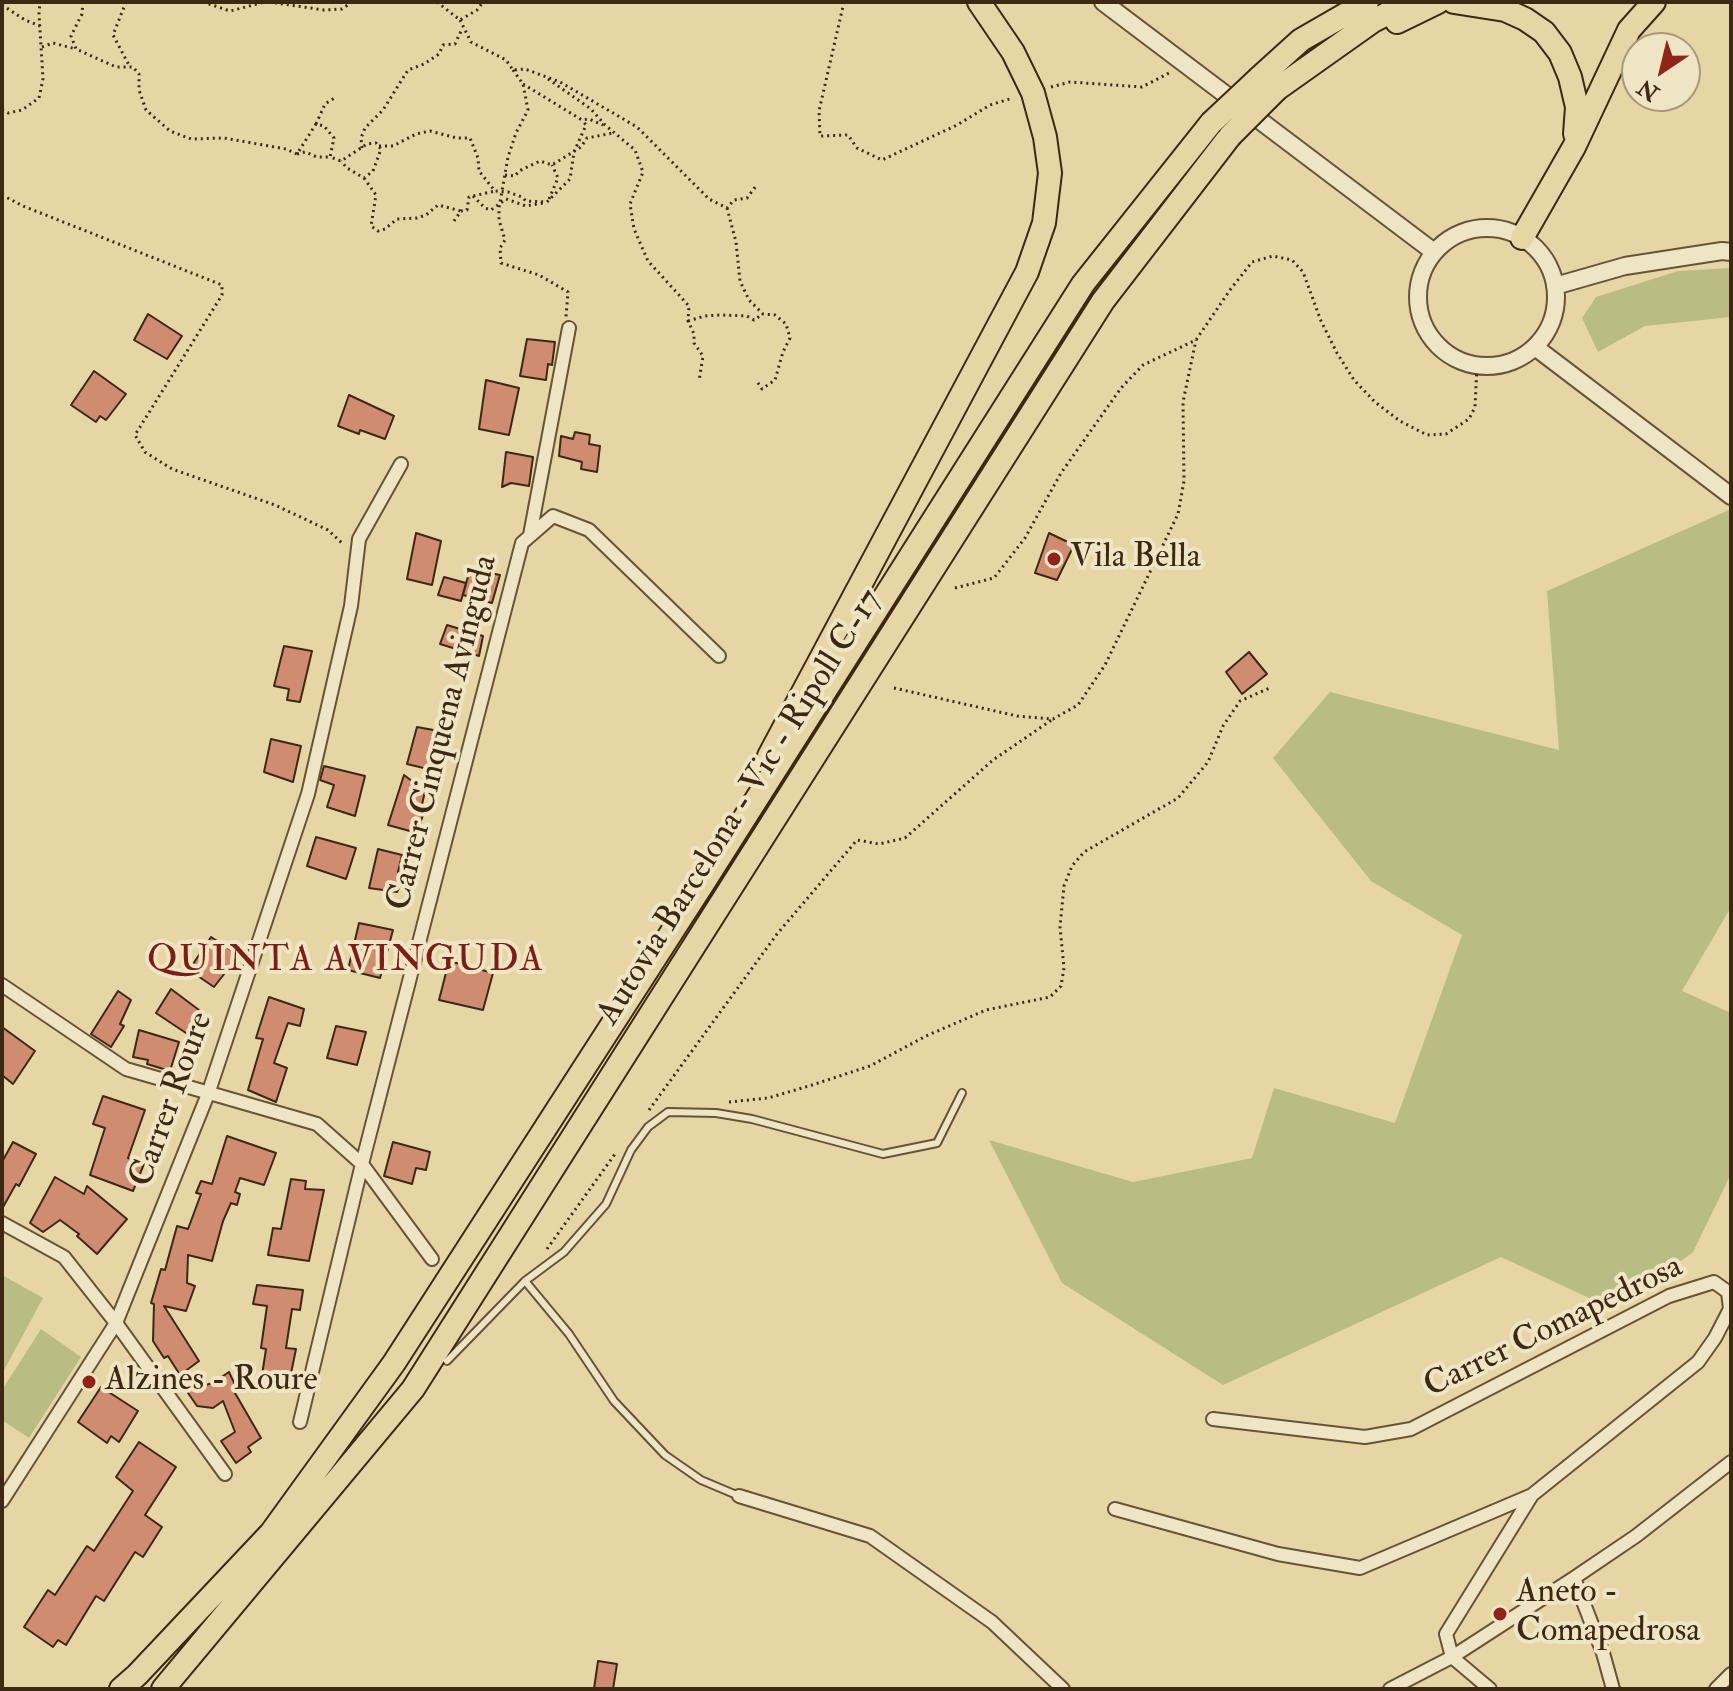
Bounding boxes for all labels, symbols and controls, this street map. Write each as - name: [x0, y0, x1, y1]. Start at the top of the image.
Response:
- north arrow: [1621, 32, 1701, 112]
- text: N: [1632, 73, 1664, 107]
- place label: Vila Bella: [1070, 539, 1201, 579]
- marker: Vila Bella: [1045, 550, 1063, 568]
- street label: Carrer Cinquena Avinguda: [380, 551, 508, 915]
- street label: Autovia Barcelona - Vic - Ripoll C-17: [590, 583, 892, 1033]
- district label: QUINTA AVINGUDA: [147, 940, 545, 984]
- street label: Carrer Roure: [123, 1007, 223, 1193]
- street label: Carrer Comapedrosa: [1418, 1248, 1690, 1408]
- place label: Alzines - Roure: [105, 1362, 318, 1402]
- marker: Alzines - Roure: [80, 1373, 98, 1391]
- place label: Aneto - Comapedrosa: [1516, 1574, 1700, 1654]
- marker: Aneto - Comapedrosa: [1491, 1605, 1509, 1623]

